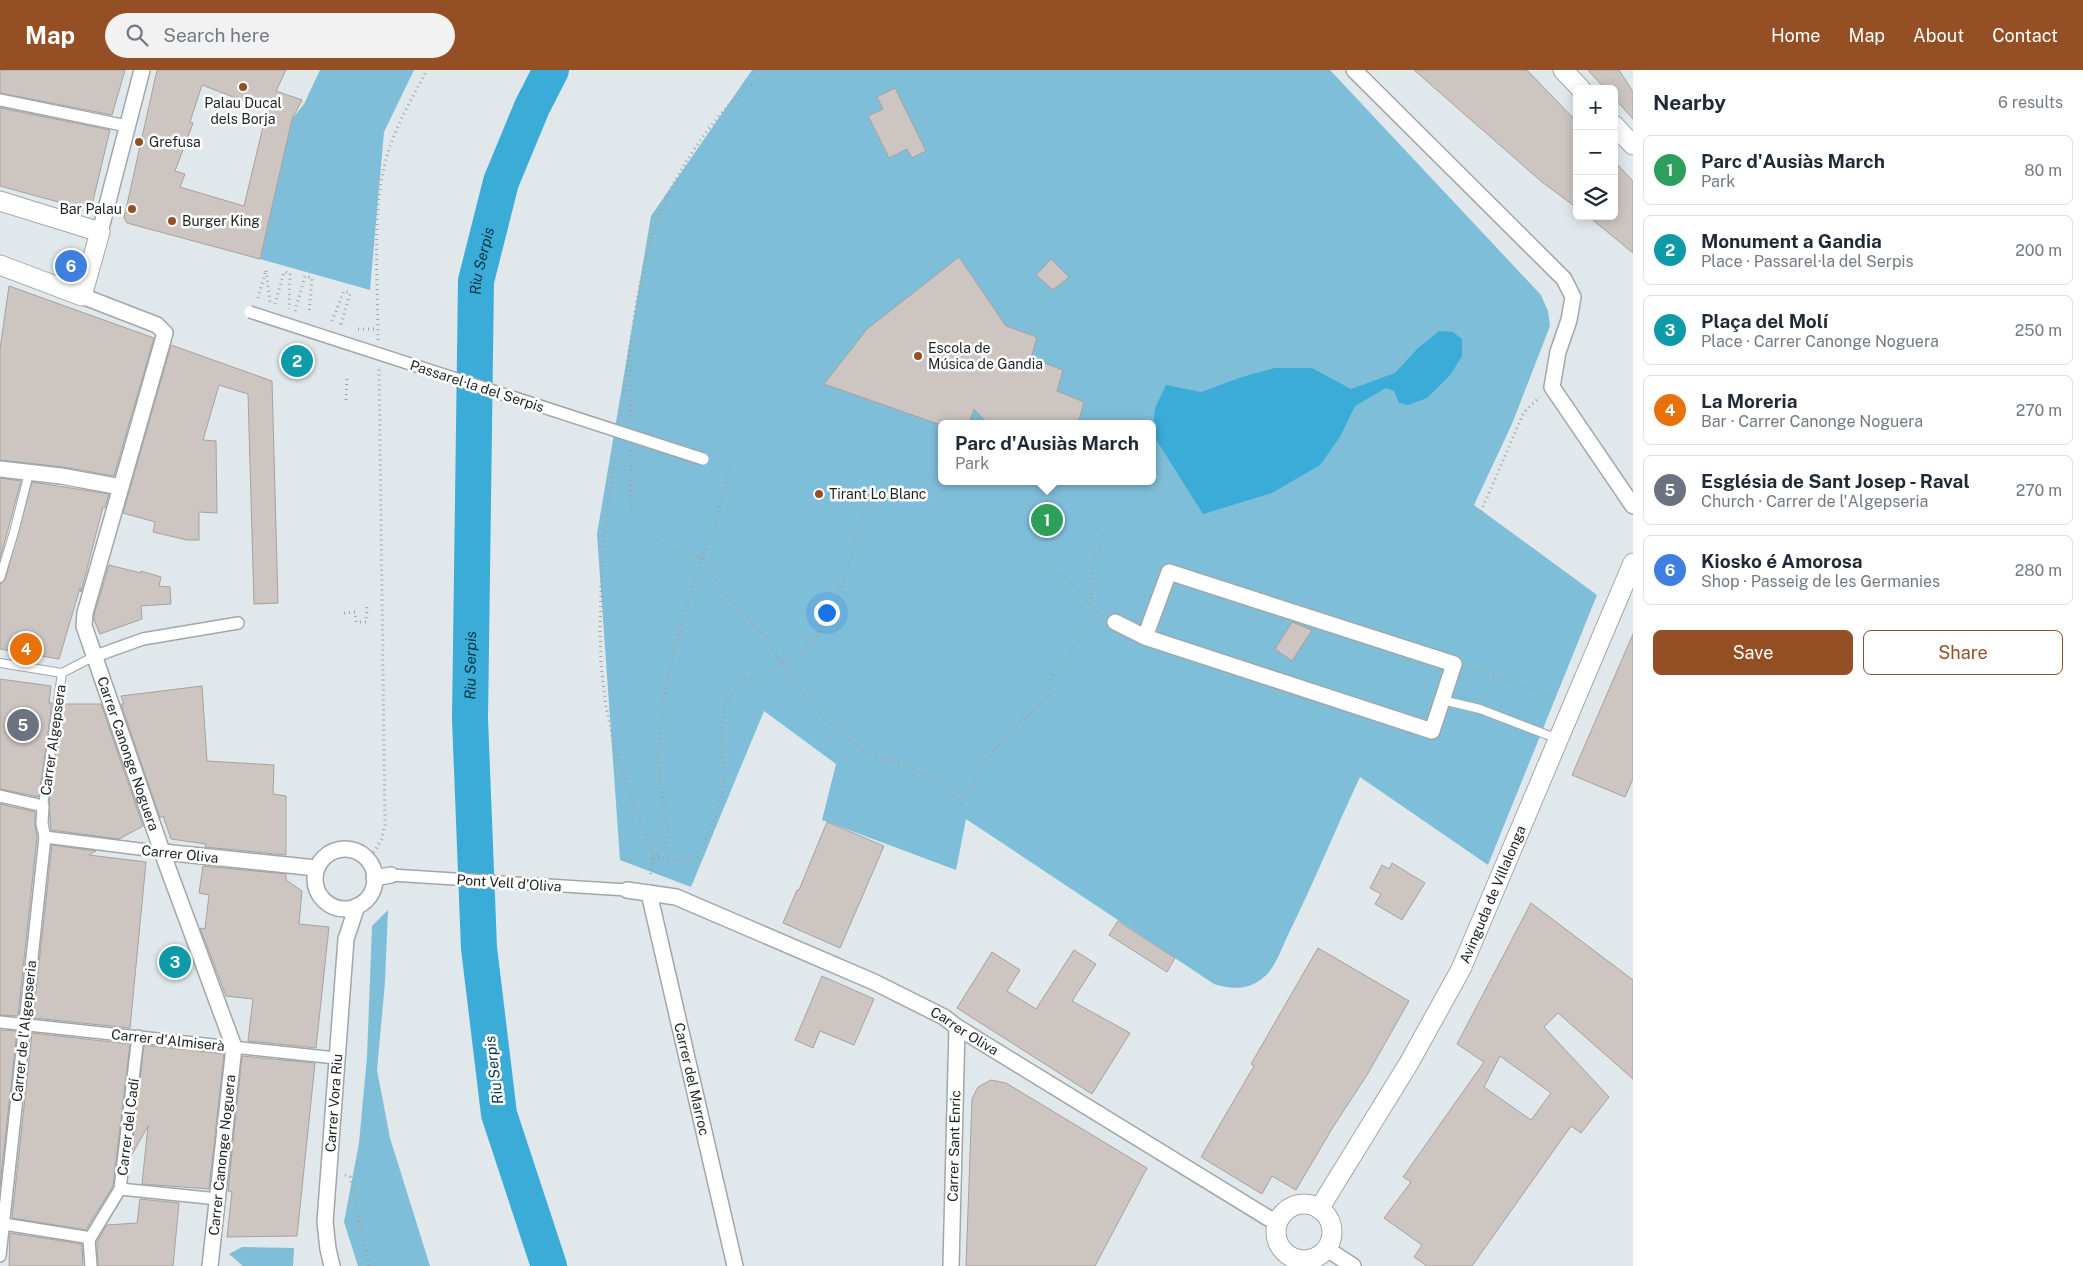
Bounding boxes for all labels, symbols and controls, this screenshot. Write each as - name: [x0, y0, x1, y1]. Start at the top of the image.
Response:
- search box: [105, 13, 455, 58]
- text: Map: [25, 21, 75, 49]
- icon: search: [123, 21, 151, 49]
- text: Search here: [163, 24, 270, 46]
- text: Home: [1771, 25, 1821, 46]
- text: Map: [1849, 25, 1885, 46]
- text: About: [1913, 25, 1964, 46]
- text: Contact: [1992, 25, 2058, 46]
- marker: Palau Ducal dels Borja: [237, 81, 249, 93]
- map controls: [1573, 85, 1618, 220]
- button: +: [1573, 85, 1618, 130]
- text: Nearby: [1653, 90, 1726, 115]
- text: 6 results: [1998, 93, 2063, 112]
- place label: Palau Ducal dels Borja: [204, 95, 282, 127]
- button: −: [1573, 130, 1618, 175]
- place label: Grefusa: [149, 134, 201, 150]
- marker: Grefusa: [133, 136, 145, 148]
- text: Parc d'Ausiàs March: [1701, 150, 1885, 172]
- text: 1: [1667, 161, 1673, 180]
- text: 80 m: [2024, 161, 2062, 180]
- text: Park: [1701, 172, 1735, 191]
- button: layers: [1573, 175, 1618, 220]
- place label: Bar Palau: [59, 201, 122, 217]
- marker: Bar Palau: [126, 203, 138, 215]
- place label: Burger King: [182, 213, 260, 229]
- marker: Burger King: [166, 215, 178, 227]
- water label: Riu Serpis: [467, 225, 497, 295]
- text: Monument a Gandia: [1701, 230, 1882, 252]
- text: 2: [1665, 241, 1675, 260]
- text: 200 m: [2015, 241, 2062, 260]
- pin: 6: [55, 247, 87, 285]
- text: Place · Passarel·la del Serpis: [1701, 252, 1914, 271]
- text: Plaça del Molí: [1701, 310, 1828, 332]
- text: 3: [1665, 321, 1675, 340]
- text: 250 m: [2015, 321, 2062, 340]
- text: Place · Carrer Canonge Noguera: [1701, 332, 1939, 351]
- place label: Escola de Música de Gandia: [928, 340, 1043, 372]
- pin: 2: [281, 342, 313, 380]
- marker: Escola de Música de Gandia: [912, 350, 924, 362]
- street label: Passarel·la del Serpis: [408, 357, 546, 415]
- text: La Moreria: [1701, 390, 1797, 412]
- text: 4: [1665, 401, 1675, 420]
- text: 270 m: [2016, 401, 2062, 420]
- text: Bar · Carrer Canonge Noguera: [1701, 412, 1923, 431]
- popup: [938, 420, 1156, 485]
- text: Parc d'Ausiàs March: [955, 432, 1139, 454]
- text: Park: [955, 454, 989, 473]
- text: Església de Sant Josep - Raval: [1701, 470, 1970, 492]
- text: 5: [1665, 481, 1675, 500]
- text: 270 m: [2016, 481, 2062, 500]
- place label: Tirant Lo Blanc: [829, 486, 926, 502]
- marker: Tirant Lo Blanc: [813, 488, 825, 500]
- text: Church · Carrer de l'Algepseria: [1701, 492, 1928, 511]
- pin: 1: [1031, 501, 1063, 539]
- text: Kiosko é Amorosa: [1701, 550, 1863, 572]
- text: 6: [1665, 561, 1675, 580]
- text: 280 m: [2015, 561, 2062, 580]
- text: Shop · Passeig de les Germanies: [1701, 572, 1940, 591]
- your location: [814, 600, 840, 626]
- pin: 4: [10, 630, 42, 668]
- button: Save: [1653, 630, 1853, 675]
- button: Share: [1863, 630, 2063, 675]
- water label: Riu Serpis: [461, 631, 479, 700]
- street label: Carrer Canonge Noguera: [94, 674, 162, 833]
- street label: Carrer Algepsera: [37, 683, 69, 797]
- pin: 5: [7, 706, 39, 744]
- street label: Avinguda de Villalonga: [1456, 823, 1529, 966]
- street label: Carrer Oliva: [141, 842, 219, 866]
- street label: Pont Vell d’Oliva: [456, 871, 562, 895]
- pin: 3: [159, 943, 191, 981]
- street label: Carrer de l'Algepseria: [9, 959, 39, 1103]
- street label: Carrer Oliva: [928, 1004, 1001, 1058]
- street label: Carrer del Marroc: [671, 1021, 713, 1137]
- street label: Carrer d'Almiserà: [110, 1026, 226, 1054]
- water label: Riu Serpis: [481, 1035, 506, 1105]
- street label: Carrer Vora Riu: [322, 1053, 345, 1153]
- street label: Carrer Canonge Noguera: [206, 1074, 238, 1236]
- street label: Carrer del Cadí: [114, 1077, 142, 1177]
- street label: Carrer Sant Enric: [945, 1090, 963, 1202]

